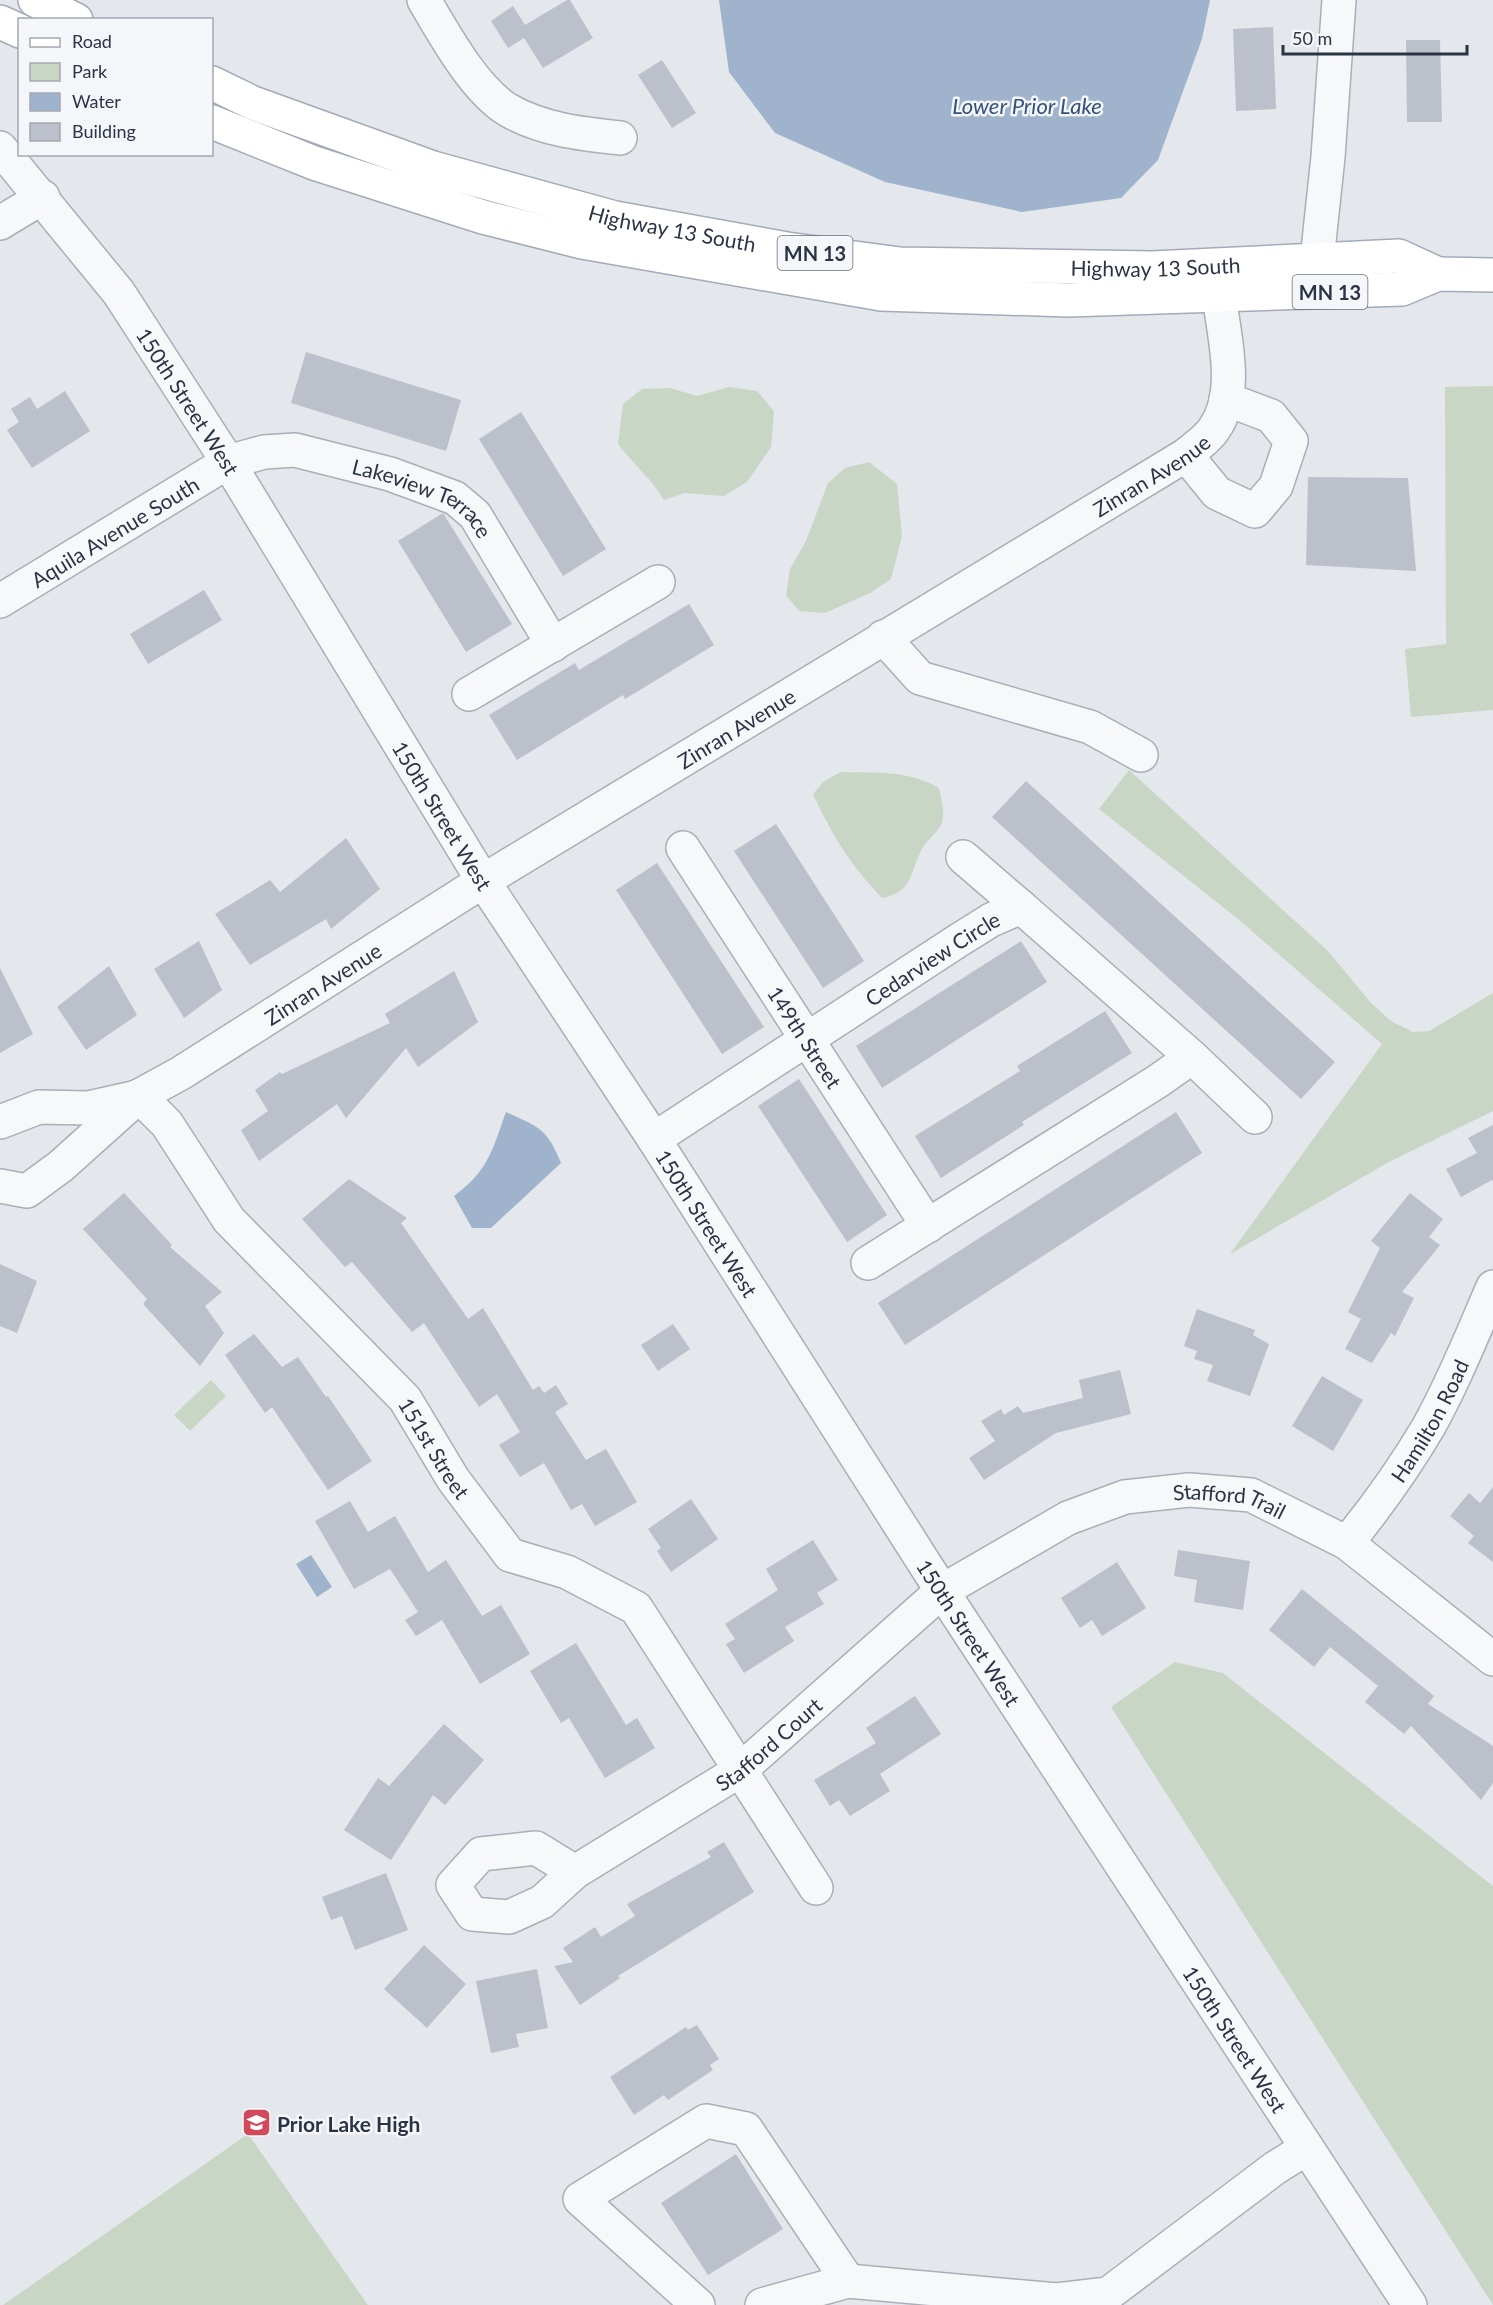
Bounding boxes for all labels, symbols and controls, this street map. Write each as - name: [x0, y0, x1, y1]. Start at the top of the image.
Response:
- legend: [18, 18, 213, 156]
- scale bar: [1283, 18, 1468, 56]
- text: 50 m: [1292, 27, 1332, 49]
- text: Road: [72, 30, 112, 52]
- text: Park: [72, 60, 108, 82]
- text: Water: [72, 90, 121, 112]
- water label: Lower Prior Lake: [952, 92, 1102, 119]
- text: Building: [72, 120, 136, 142]
- street label: Highway 13 South: [586, 199, 758, 256]
- road number: MN 13: [778, 236, 852, 270]
- street label: Highway 13 South: [1070, 251, 1241, 281]
- road number: MN 13: [1292, 275, 1368, 309]
- street label: 150th Street West: [132, 323, 245, 479]
- street label: Zinran Avenue: [1088, 429, 1215, 521]
- street label: Lakeview Terrace: [350, 453, 498, 542]
- street label: Aquila Avenue South: [26, 471, 203, 592]
- street label: Zinran Avenue: [672, 682, 799, 773]
- street label: 150th Street West: [388, 736, 498, 895]
- street label: Cedarview Circle: [860, 905, 1003, 1011]
- street label: Zinran Avenue: [260, 937, 385, 1029]
- street label: 149th Street: [763, 981, 848, 1093]
- street label: 150th Street West: [651, 1144, 764, 1301]
- street label: Hamilton Road: [1385, 1355, 1473, 1486]
- street label: 151st Street: [394, 1393, 476, 1503]
- street label: Stafford Trail: [1171, 1477, 1290, 1523]
- street label: 150th Street West: [912, 1554, 1026, 1711]
- street label: Stafford Court: [710, 1691, 827, 1795]
- street label: 150th Street West: [1178, 1961, 1293, 2117]
- school or university icon: Prior Lake High: [240, 2107, 272, 2139]
- place label: Prior Lake High: [277, 2111, 420, 2136]

